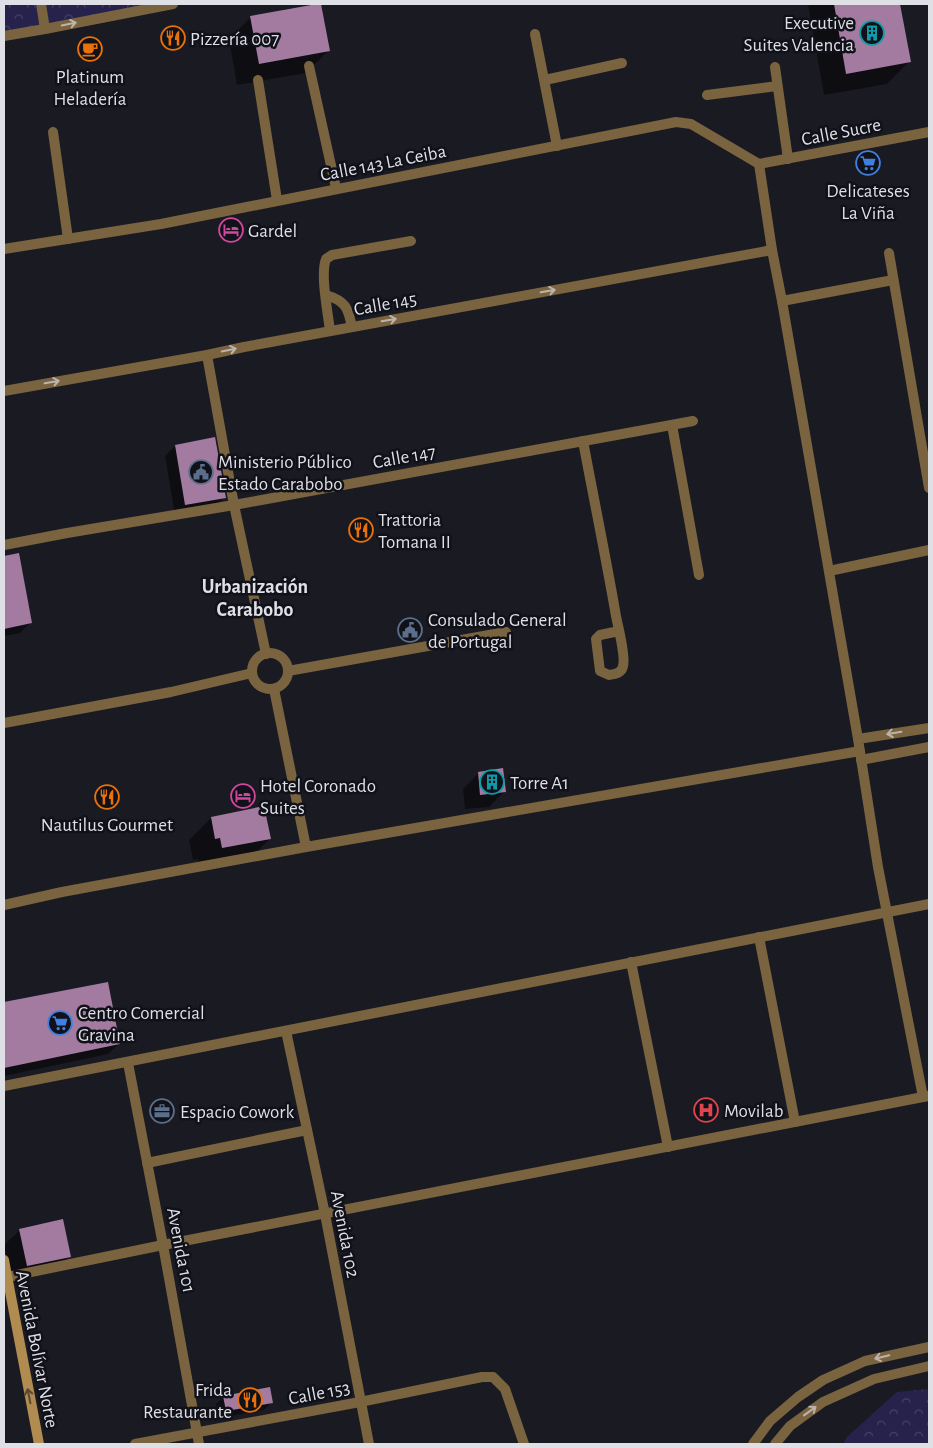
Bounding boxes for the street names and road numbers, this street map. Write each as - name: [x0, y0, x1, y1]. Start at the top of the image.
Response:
- street label: Calle Sucre: [800, 115, 883, 149]
- street label: Calle 143 La Ceiba: [319, 142, 448, 185]
- street label: Calle 145: [352, 290, 418, 319]
- street label: Calle 147: [371, 443, 437, 472]
- street label: Avenida 102: [327, 1189, 362, 1280]
- street label: Avenida 101: [163, 1206, 198, 1295]
- street label: Avenida Bolívar Norte: [12, 1269, 61, 1430]
- street label: Calle 153: [287, 1378, 352, 1409]

